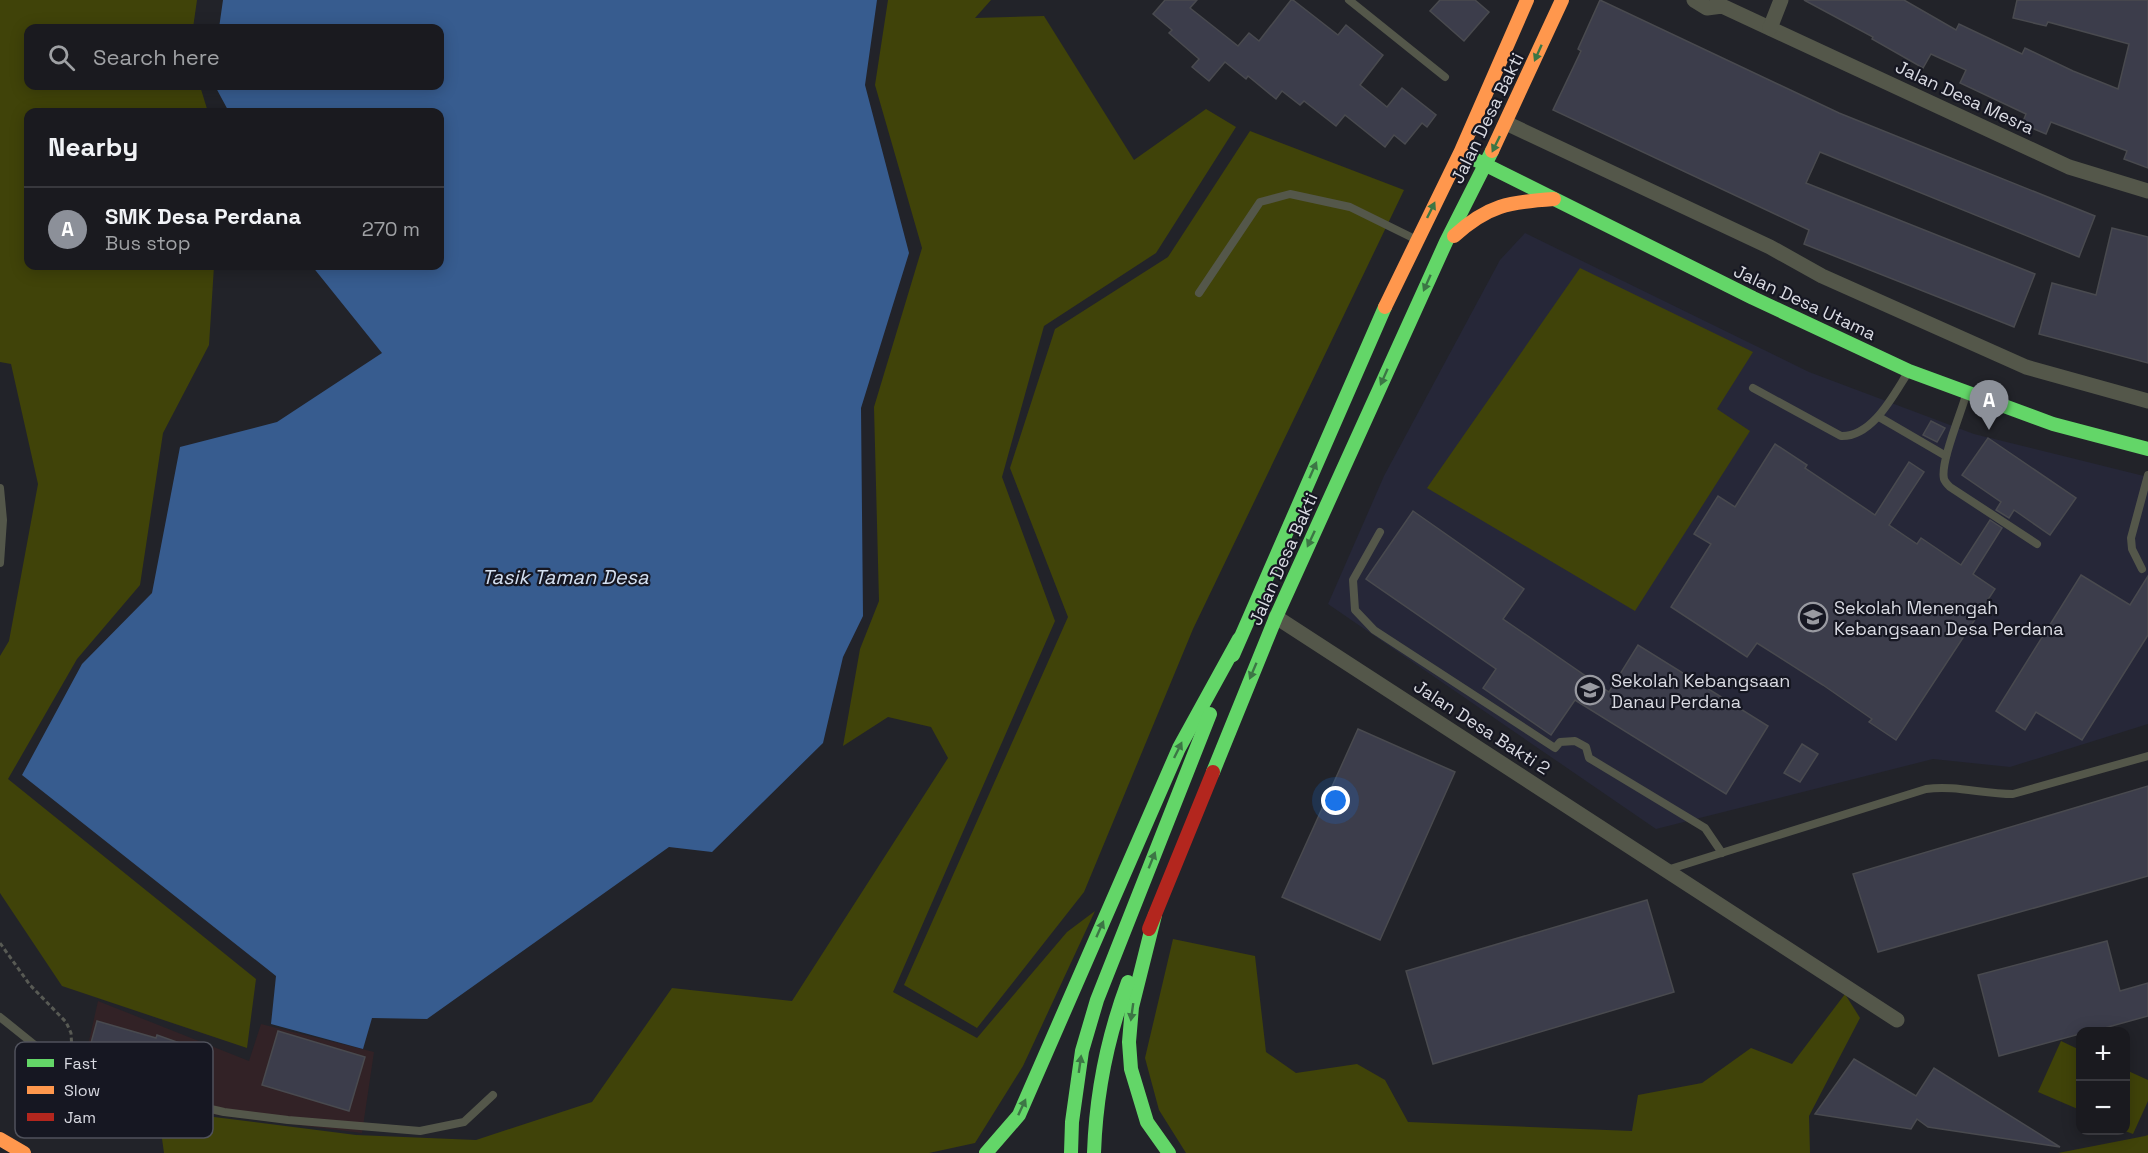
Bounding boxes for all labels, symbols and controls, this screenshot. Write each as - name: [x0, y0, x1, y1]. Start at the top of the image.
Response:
- search box: [24, 24, 444, 90]
- icon: search: [45, 41, 78, 74]
- text: Search here: [93, 43, 220, 71]
- one-way arrow: [1533, 45, 1543, 63]
- street label: Jalan Desa Bakti: [1445, 49, 1529, 187]
- street label: Jalan Desa Mesra: [1892, 55, 2038, 139]
- text: Nearby: [48, 130, 138, 164]
- one-way arrow: [1491, 136, 1501, 153]
- one-way arrow: [1427, 201, 1436, 218]
- text: SMK Desa Perdana: [105, 202, 301, 230]
- text: A: [61, 216, 74, 242]
- text: 270 m: [362, 216, 420, 242]
- text: Bus stop: [105, 230, 191, 256]
- street label: Jalan Desa Utama: [1730, 259, 1880, 345]
- one-way arrow: [1422, 274, 1431, 292]
- one-way arrow: [1380, 369, 1389, 386]
- pin: A: [1970, 380, 2008, 430]
- one-way arrow: [1308, 460, 1318, 478]
- street label: Jalan Desa Bakti: [1243, 489, 1323, 629]
- one-way arrow: [1307, 530, 1316, 547]
- water label: Tasik Taman Desa: [482, 564, 649, 590]
- place label: Sekolah Menengah Kebangsaan Desa Perdana: [1834, 596, 2064, 640]
- school or university icon: Sekolah Menengah Kebangsaan Desa Perdana: [1797, 601, 1829, 633]
- one-way arrow: [1248, 662, 1257, 680]
- place label: Sekolah Kebangsaan Danau Perdana: [1611, 669, 1790, 713]
- street label: Jalan Desa Bakti 2: [1409, 674, 1555, 780]
- school or university icon: Sekolah Kebangsaan Danau Perdana: [1574, 674, 1606, 706]
- one-way arrow: [1174, 742, 1183, 759]
- your location: [1321, 786, 1350, 815]
- one-way arrow: [1147, 851, 1157, 869]
- one-way arrow: [1095, 919, 1105, 937]
- one-way arrow: [1128, 1003, 1137, 1022]
- map controls: [2076, 1027, 2130, 1135]
- button: +: [2076, 1027, 2130, 1081]
- legend: [15, 1042, 213, 1138]
- text: Fast: [64, 1053, 97, 1074]
- one-way arrow: [1076, 1054, 1085, 1073]
- text: Slow: [64, 1080, 100, 1101]
- button: −: [2076, 1081, 2130, 1135]
- one-way arrow: [1017, 1099, 1026, 1116]
- text: Jam: [64, 1107, 96, 1128]

